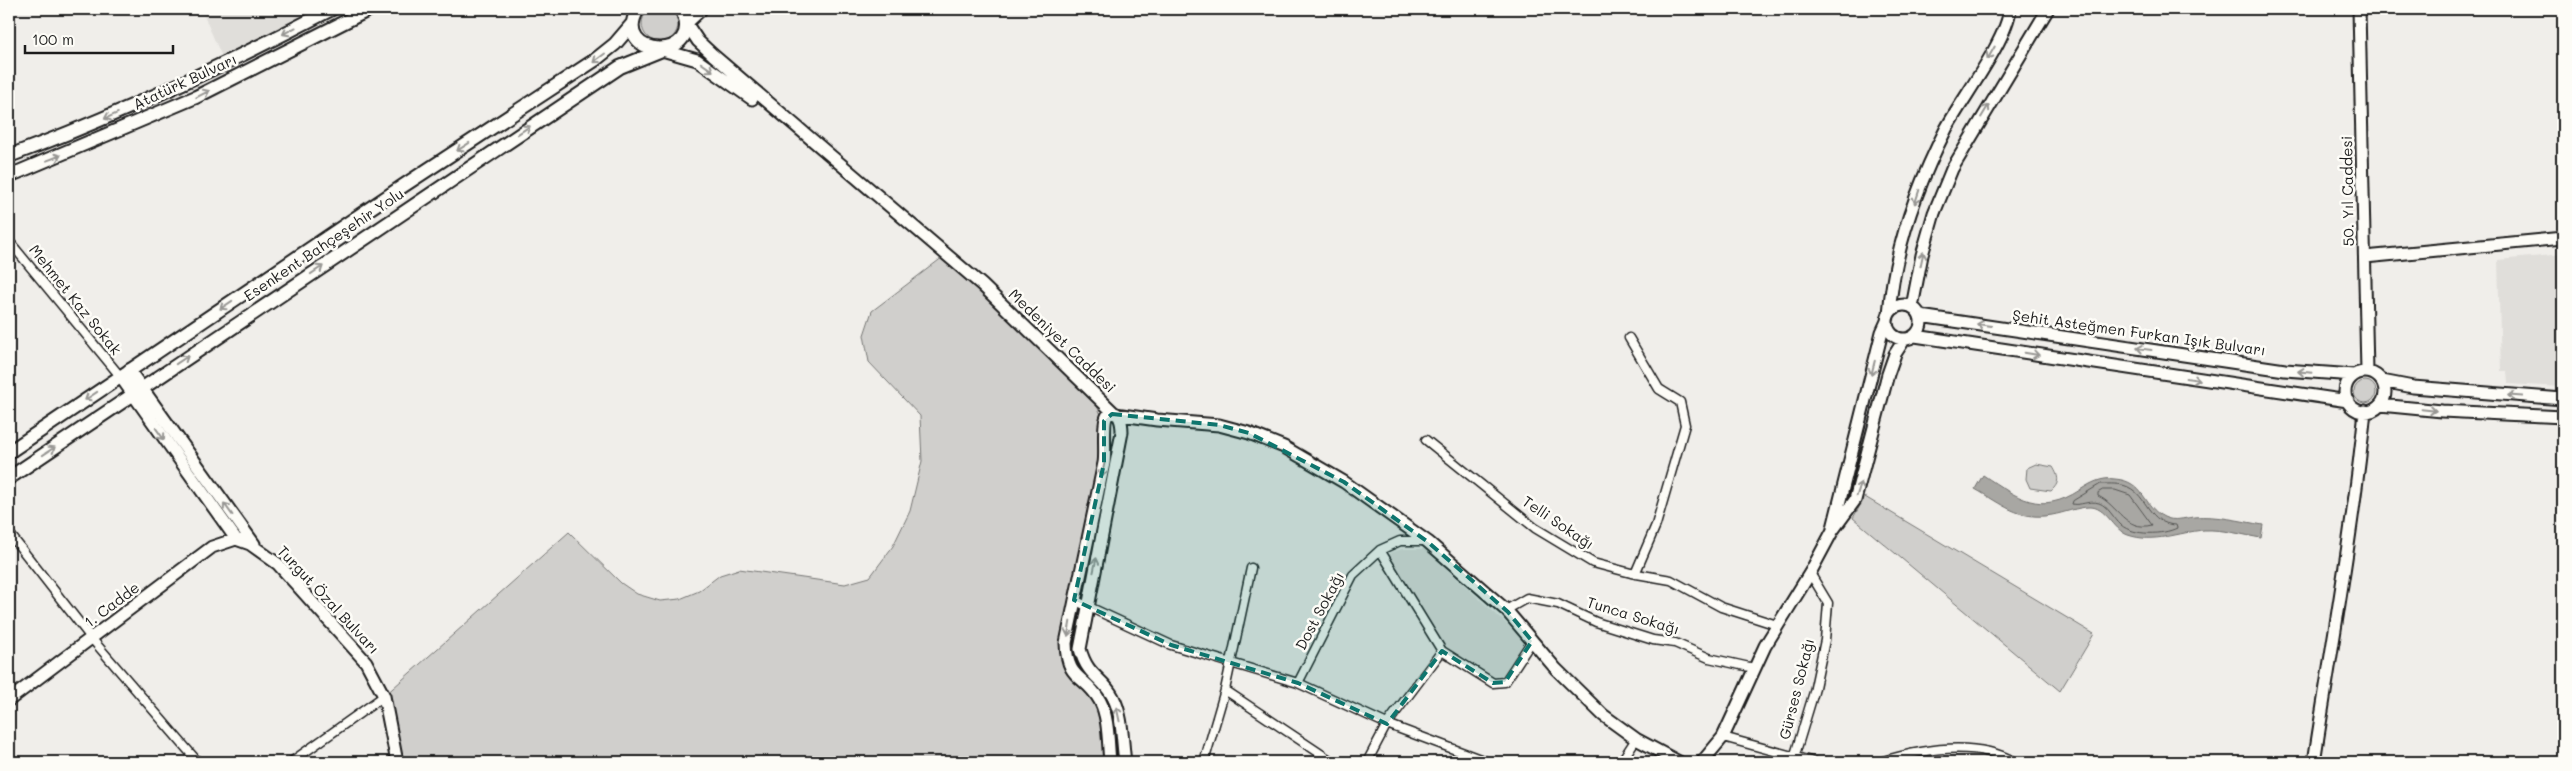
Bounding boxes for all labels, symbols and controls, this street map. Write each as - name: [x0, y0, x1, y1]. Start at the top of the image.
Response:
- scale bar: [25, 22, 172, 54]
- one-way arrow: [282, 27, 297, 36]
- text: 100 m: [32, 29, 74, 49]
- one-way arrow: [1986, 45, 1996, 60]
- street label: Atatürk Bulvarı: [129, 48, 240, 114]
- one-way arrow: [593, 52, 606, 63]
- one-way arrow: [700, 62, 714, 72]
- one-way arrow: [196, 89, 211, 99]
- one-way arrow: [1980, 104, 1990, 118]
- one-way arrow: [104, 111, 119, 121]
- one-way arrow: [517, 125, 531, 135]
- street label: 50. Yıl Caddesi: [2336, 136, 2358, 246]
- one-way arrow: [456, 142, 470, 152]
- one-way arrow: [46, 153, 61, 162]
- street label: Esenkent Bahçeşehir Yolu: [240, 183, 407, 305]
- one-way arrow: [1912, 189, 1921, 204]
- street label: Mehmet Kaz Sokak: [25, 240, 127, 359]
- one-way arrow: [1917, 252, 1927, 268]
- one-way arrow: [310, 265, 324, 275]
- street label: Medeniyet Caddesi: [1005, 284, 1121, 397]
- one-way arrow: [219, 300, 233, 310]
- street label: Şehit Asteğmen Furkan Işık Bulvarı: [2011, 304, 2267, 360]
- one-way arrow: [1976, 320, 1992, 330]
- one-way arrow: [2137, 344, 2153, 354]
- one-way arrow: [2024, 350, 2040, 360]
- one-way arrow: [175, 355, 189, 365]
- one-way arrow: [1868, 359, 1877, 375]
- one-way arrow: [2297, 367, 2313, 376]
- one-way arrow: [2185, 374, 2201, 384]
- one-way arrow: [84, 391, 98, 401]
- one-way arrow: [2507, 391, 2523, 400]
- one-way arrow: [2420, 405, 2436, 415]
- one-way arrow: [155, 427, 165, 441]
- one-way arrow: [42, 446, 56, 456]
- one-way arrow: [1098, 461, 1107, 477]
- one-way arrow: [1855, 482, 1864, 498]
- street label: Telli Sokağı: [1519, 491, 1598, 554]
- one-way arrow: [223, 502, 233, 516]
- street label: Turgut Özal Bulvarı: [273, 541, 384, 658]
- one-way arrow: [1091, 558, 1100, 574]
- street label: Dost Sokağı: [1290, 568, 1348, 653]
- street label: 1. Cadde: [80, 577, 143, 632]
- street label: Tunca Sokağı: [1585, 591, 1682, 639]
- one-way arrow: [1063, 620, 1073, 636]
- street label: Gürses Sokağı: [1774, 636, 1818, 741]
- one-way arrow: [1113, 706, 1122, 722]

